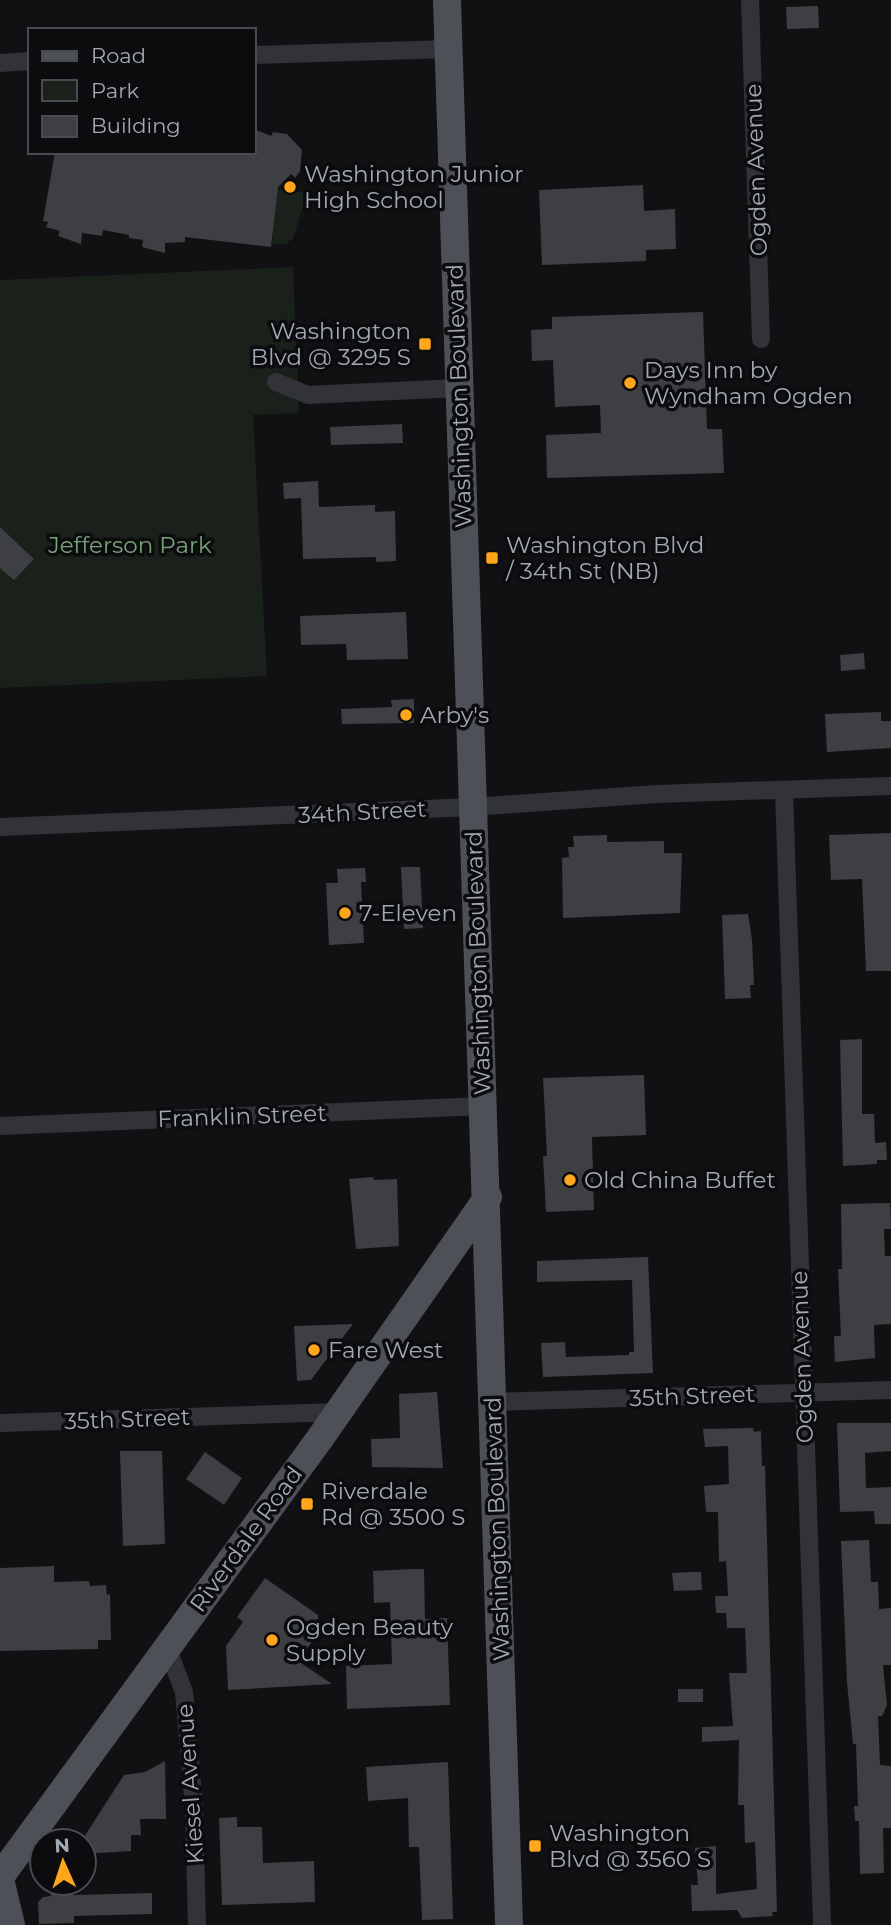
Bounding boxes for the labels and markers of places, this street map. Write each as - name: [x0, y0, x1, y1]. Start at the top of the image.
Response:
- place label: Washington Junior High School: [304, 160, 523, 214]
- marker: Washington Junior High School: [282, 179, 298, 195]
- place label: Washington Blvd @ 3295 S: [251, 317, 411, 371]
- marker: Washington Blvd @ 3295 S: [417, 336, 433, 352]
- place label: Days Inn by Wyndham Ogden: [644, 356, 853, 410]
- marker: Days Inn by Wyndham Ogden: [622, 375, 638, 391]
- place label: Washington Blvd / 34th St (NB): [505, 531, 704, 585]
- marker: Washington Blvd / 34th St (NB): [484, 550, 500, 566]
- place label: Arby's: [420, 701, 489, 729]
- marker: Arby's: [398, 707, 414, 723]
- place label: 7-Eleven: [359, 899, 457, 927]
- marker: 7-Eleven: [337, 905, 353, 921]
- place label: Old China Buffet: [584, 1166, 776, 1194]
- marker: Old China Buffet: [562, 1172, 578, 1188]
- place label: Fare West: [328, 1336, 443, 1364]
- marker: Fare West: [306, 1342, 322, 1358]
- place label: Riverdale Rd @ 3500 S: [321, 1477, 465, 1531]
- marker: Riverdale Rd @ 3500 S: [299, 1496, 315, 1512]
- place label: Ogden Beauty Supply: [286, 1613, 454, 1667]
- marker: Ogden Beauty Supply: [264, 1632, 280, 1648]
- place label: Washington Blvd @ 3560 S: [549, 1819, 711, 1873]
- marker: Washington Blvd @ 3560 S: [527, 1838, 543, 1854]

